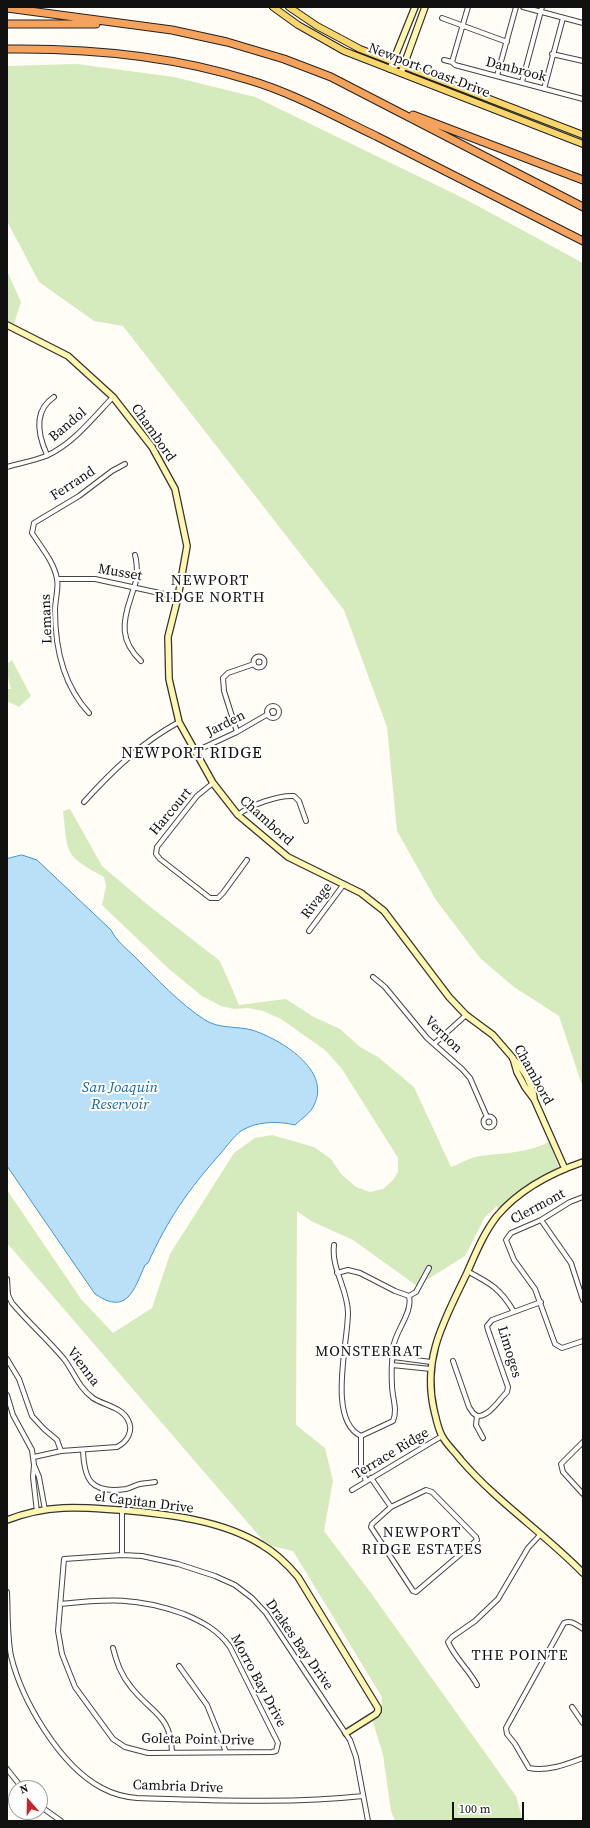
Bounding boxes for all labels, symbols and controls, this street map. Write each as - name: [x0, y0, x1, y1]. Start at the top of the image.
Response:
- street label: Newport Coast Drive: [366, 40, 492, 102]
- street label: Danbrook: [484, 54, 548, 86]
- street label: Chambord: [127, 401, 179, 465]
- street label: Bandol: [46, 404, 90, 446]
- street label: Ferrand: [48, 463, 98, 505]
- street label: Musset: [97, 561, 143, 585]
- district label: NEWPORT RIDGE NORTH: [155, 572, 265, 607]
- street label: Lemans: [38, 594, 56, 644]
- street label: Jarden: [204, 707, 248, 741]
- district label: NEWPORT RIDGE: [121, 744, 263, 764]
- street label: Harcourt: [146, 785, 196, 839]
- street label: Chambord: [236, 793, 296, 849]
- street label: Rivage: [298, 880, 336, 922]
- street label: Vernon: [421, 1013, 465, 1057]
- street label: Chambord: [510, 1042, 556, 1108]
- water label: San Joaquin Reservoir: [82, 1079, 158, 1114]
- street label: Clermont: [508, 1186, 568, 1228]
- street label: Limoges: [493, 1324, 525, 1380]
- district label: MONSTERRAT: [315, 1343, 423, 1361]
- street label: Vienna: [63, 1344, 103, 1390]
- street label: Terrace Ridge: [350, 1425, 432, 1483]
- street label: el Capitan Drive: [94, 1489, 194, 1517]
- district label: NEWPORT RIDGE ESTATES: [361, 1524, 483, 1559]
- street label: Drakes Bay Drive: [262, 1596, 336, 1694]
- street label: Morro Bay Drive: [226, 1632, 290, 1730]
- district label: THE POINTE: [471, 1647, 569, 1665]
- street label: Goleta Point Drive: [141, 1731, 255, 1749]
- street label: Cambria Drive: [132, 1777, 224, 1797]
- north arrow: [8, 1780, 48, 1820]
- text: N: [18, 1781, 30, 1798]
- scale bar: [454, 1794, 526, 1820]
- text: 100 m: [459, 1801, 491, 1817]

